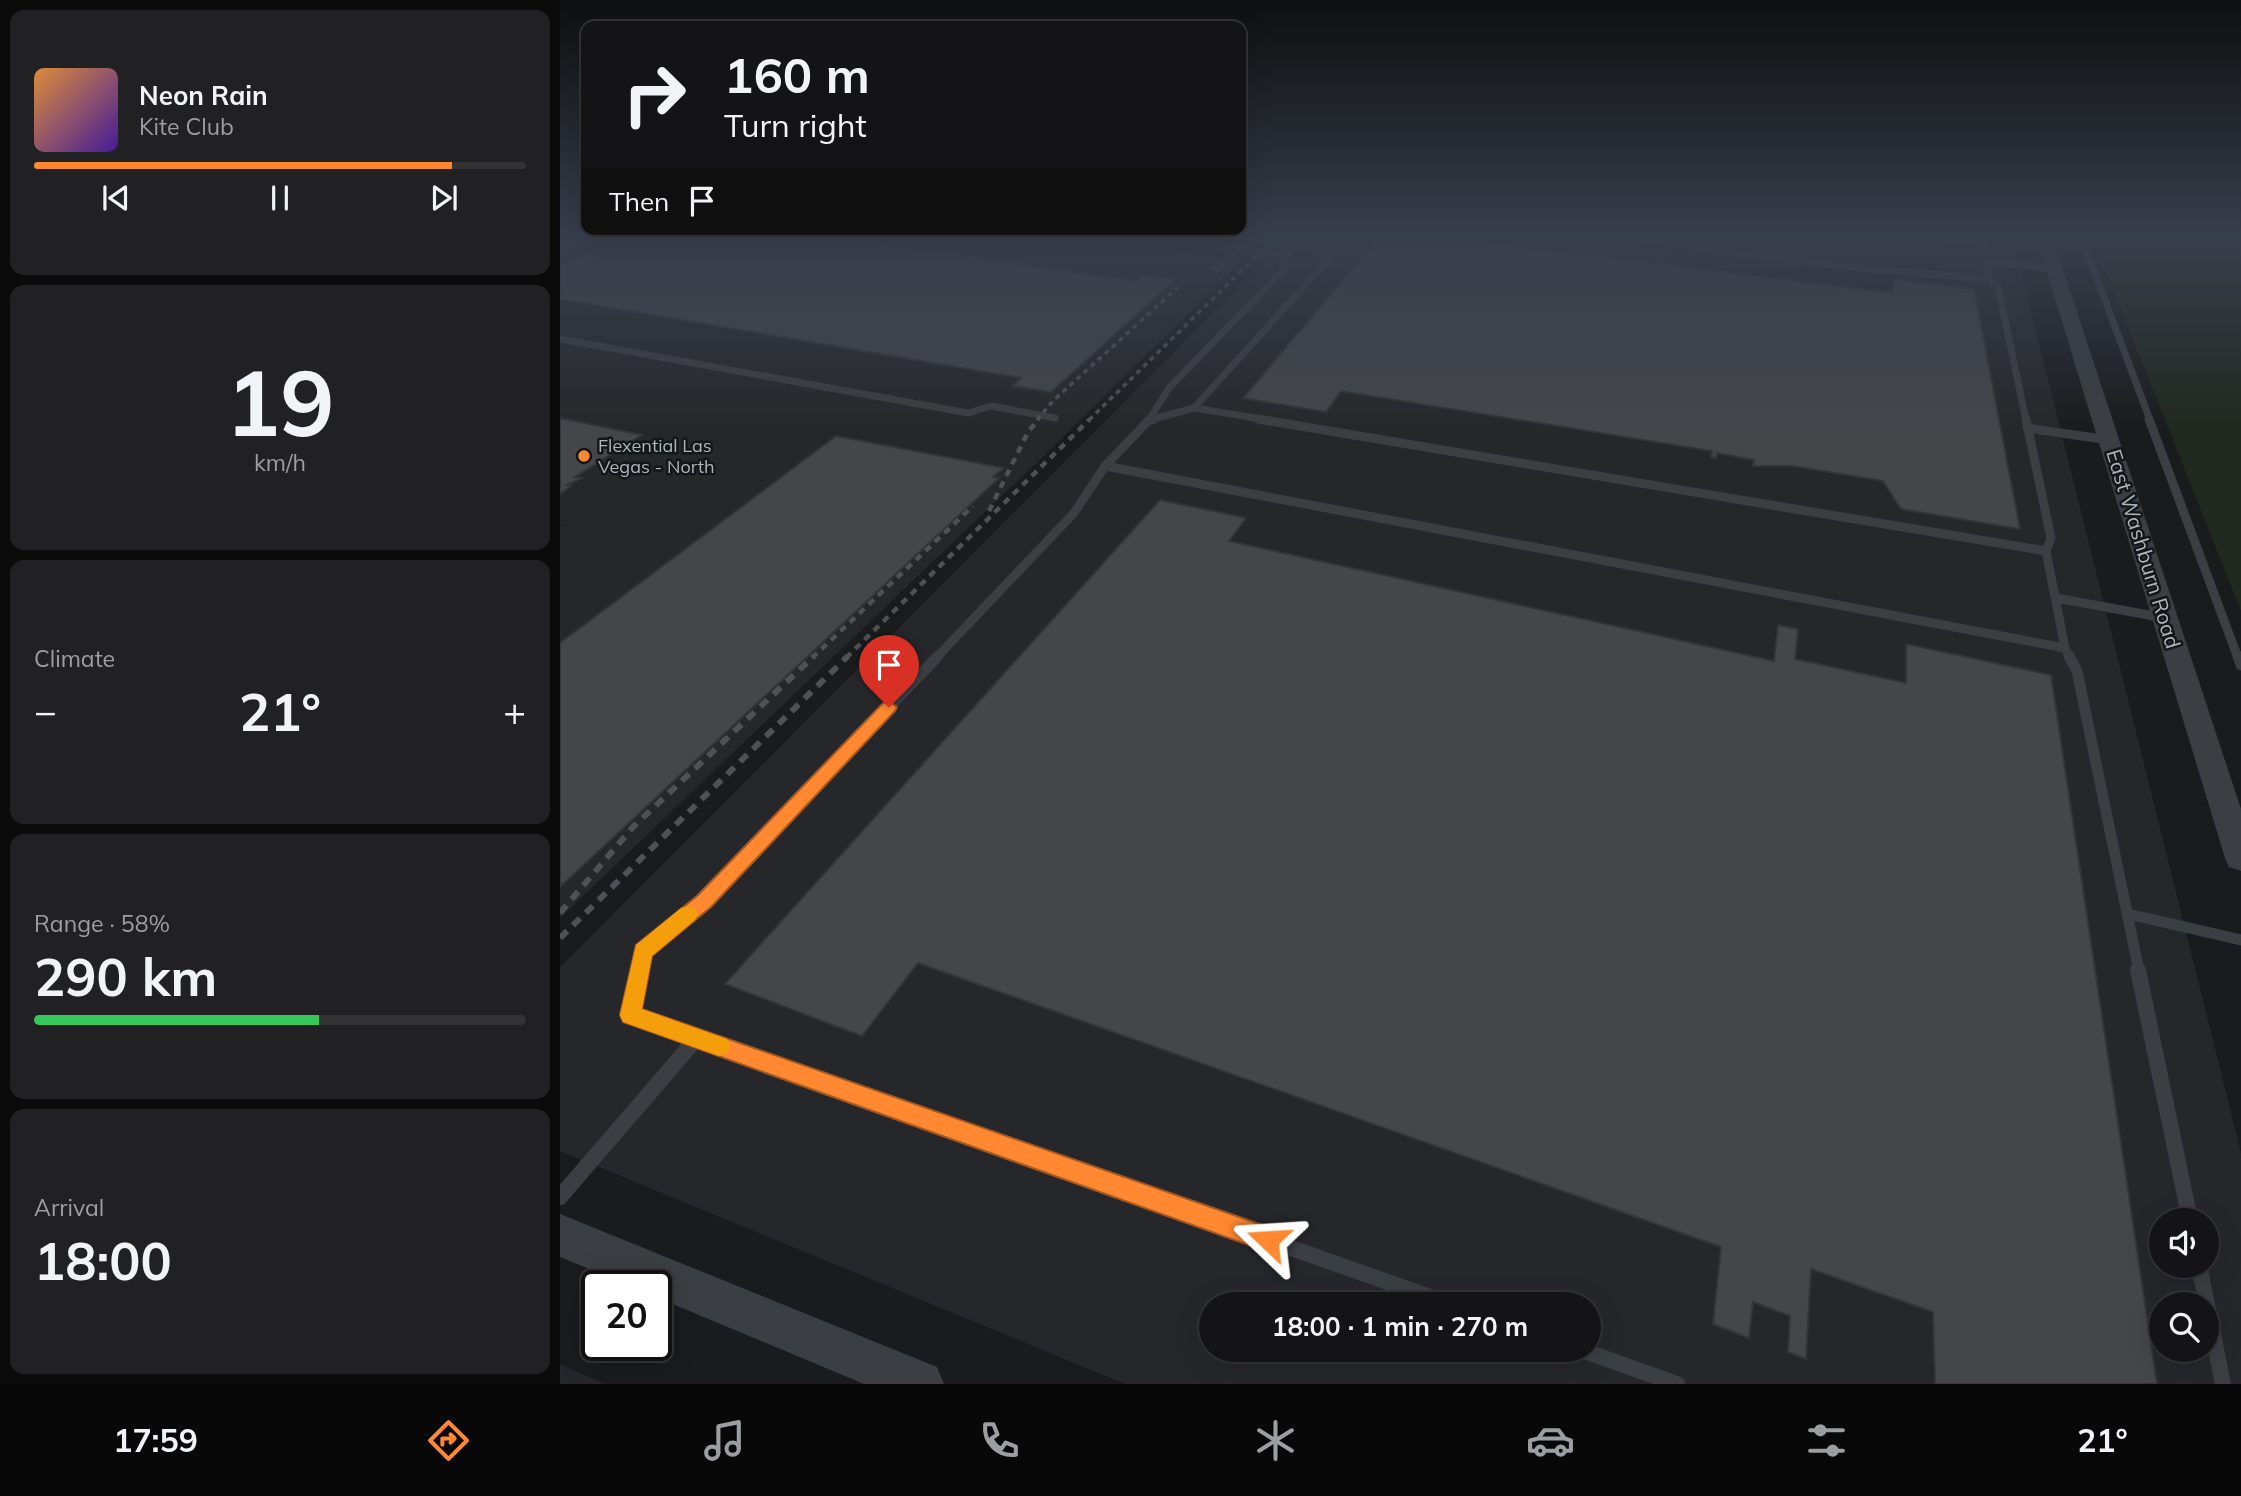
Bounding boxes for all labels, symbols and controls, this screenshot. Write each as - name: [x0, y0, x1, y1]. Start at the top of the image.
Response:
- text: 160 m: [724, 44, 870, 105]
- icon: right: [609, 49, 700, 140]
- text: Neon Rain: [139, 79, 268, 112]
- text: Turn right: [724, 105, 867, 145]
- text: Kite Club: [139, 112, 234, 141]
- icon: previous: [97, 179, 135, 217]
- icon: pause: [261, 179, 299, 217]
- icon: next: [425, 179, 463, 217]
- icon: arrive: [683, 182, 721, 220]
- text: Then: [609, 185, 669, 218]
- text: 19: [225, 345, 335, 459]
- place label: Flexential Las Vegas - North: [598, 434, 715, 478]
- street label: East Washburn Road: [2101, 446, 2187, 651]
- text: km/h: [254, 448, 306, 477]
- marker: Flexential Las Vegas - North: [576, 448, 592, 464]
- pin: [859, 635, 919, 707]
- text: Climate: [34, 644, 115, 673]
- icon: arrive: [870, 646, 908, 684]
- text: 21°: [239, 679, 321, 744]
- text: −: [34, 687, 57, 735]
- text: +: [503, 687, 526, 735]
- text: Range · 58%: [34, 909, 170, 938]
- text: 290 km: [34, 944, 217, 1009]
- text: Arrival: [34, 1193, 104, 1222]
- position arrow: [1231, 1203, 1305, 1277]
- map controls: [2149, 1208, 2219, 1362]
- button: sound: [2149, 1208, 2219, 1278]
- text: 18:00: [34, 1228, 172, 1293]
- speed limit sign: 20: [581, 1270, 672, 1361]
- button: search: [2149, 1292, 2219, 1362]
- text: 18:00 · 1 min · 270 m: [1272, 1310, 1528, 1343]
- icon: directions: [424, 1416, 473, 1465]
- icon: music: [700, 1416, 749, 1465]
- icon: phone: [975, 1416, 1024, 1465]
- icon: climate: [1251, 1416, 1300, 1465]
- icon: car: [1526, 1416, 1575, 1465]
- icon: filters: [1802, 1416, 1851, 1465]
- text: 17:59: [113, 1420, 198, 1460]
- text: 21°: [2077, 1420, 2128, 1460]

